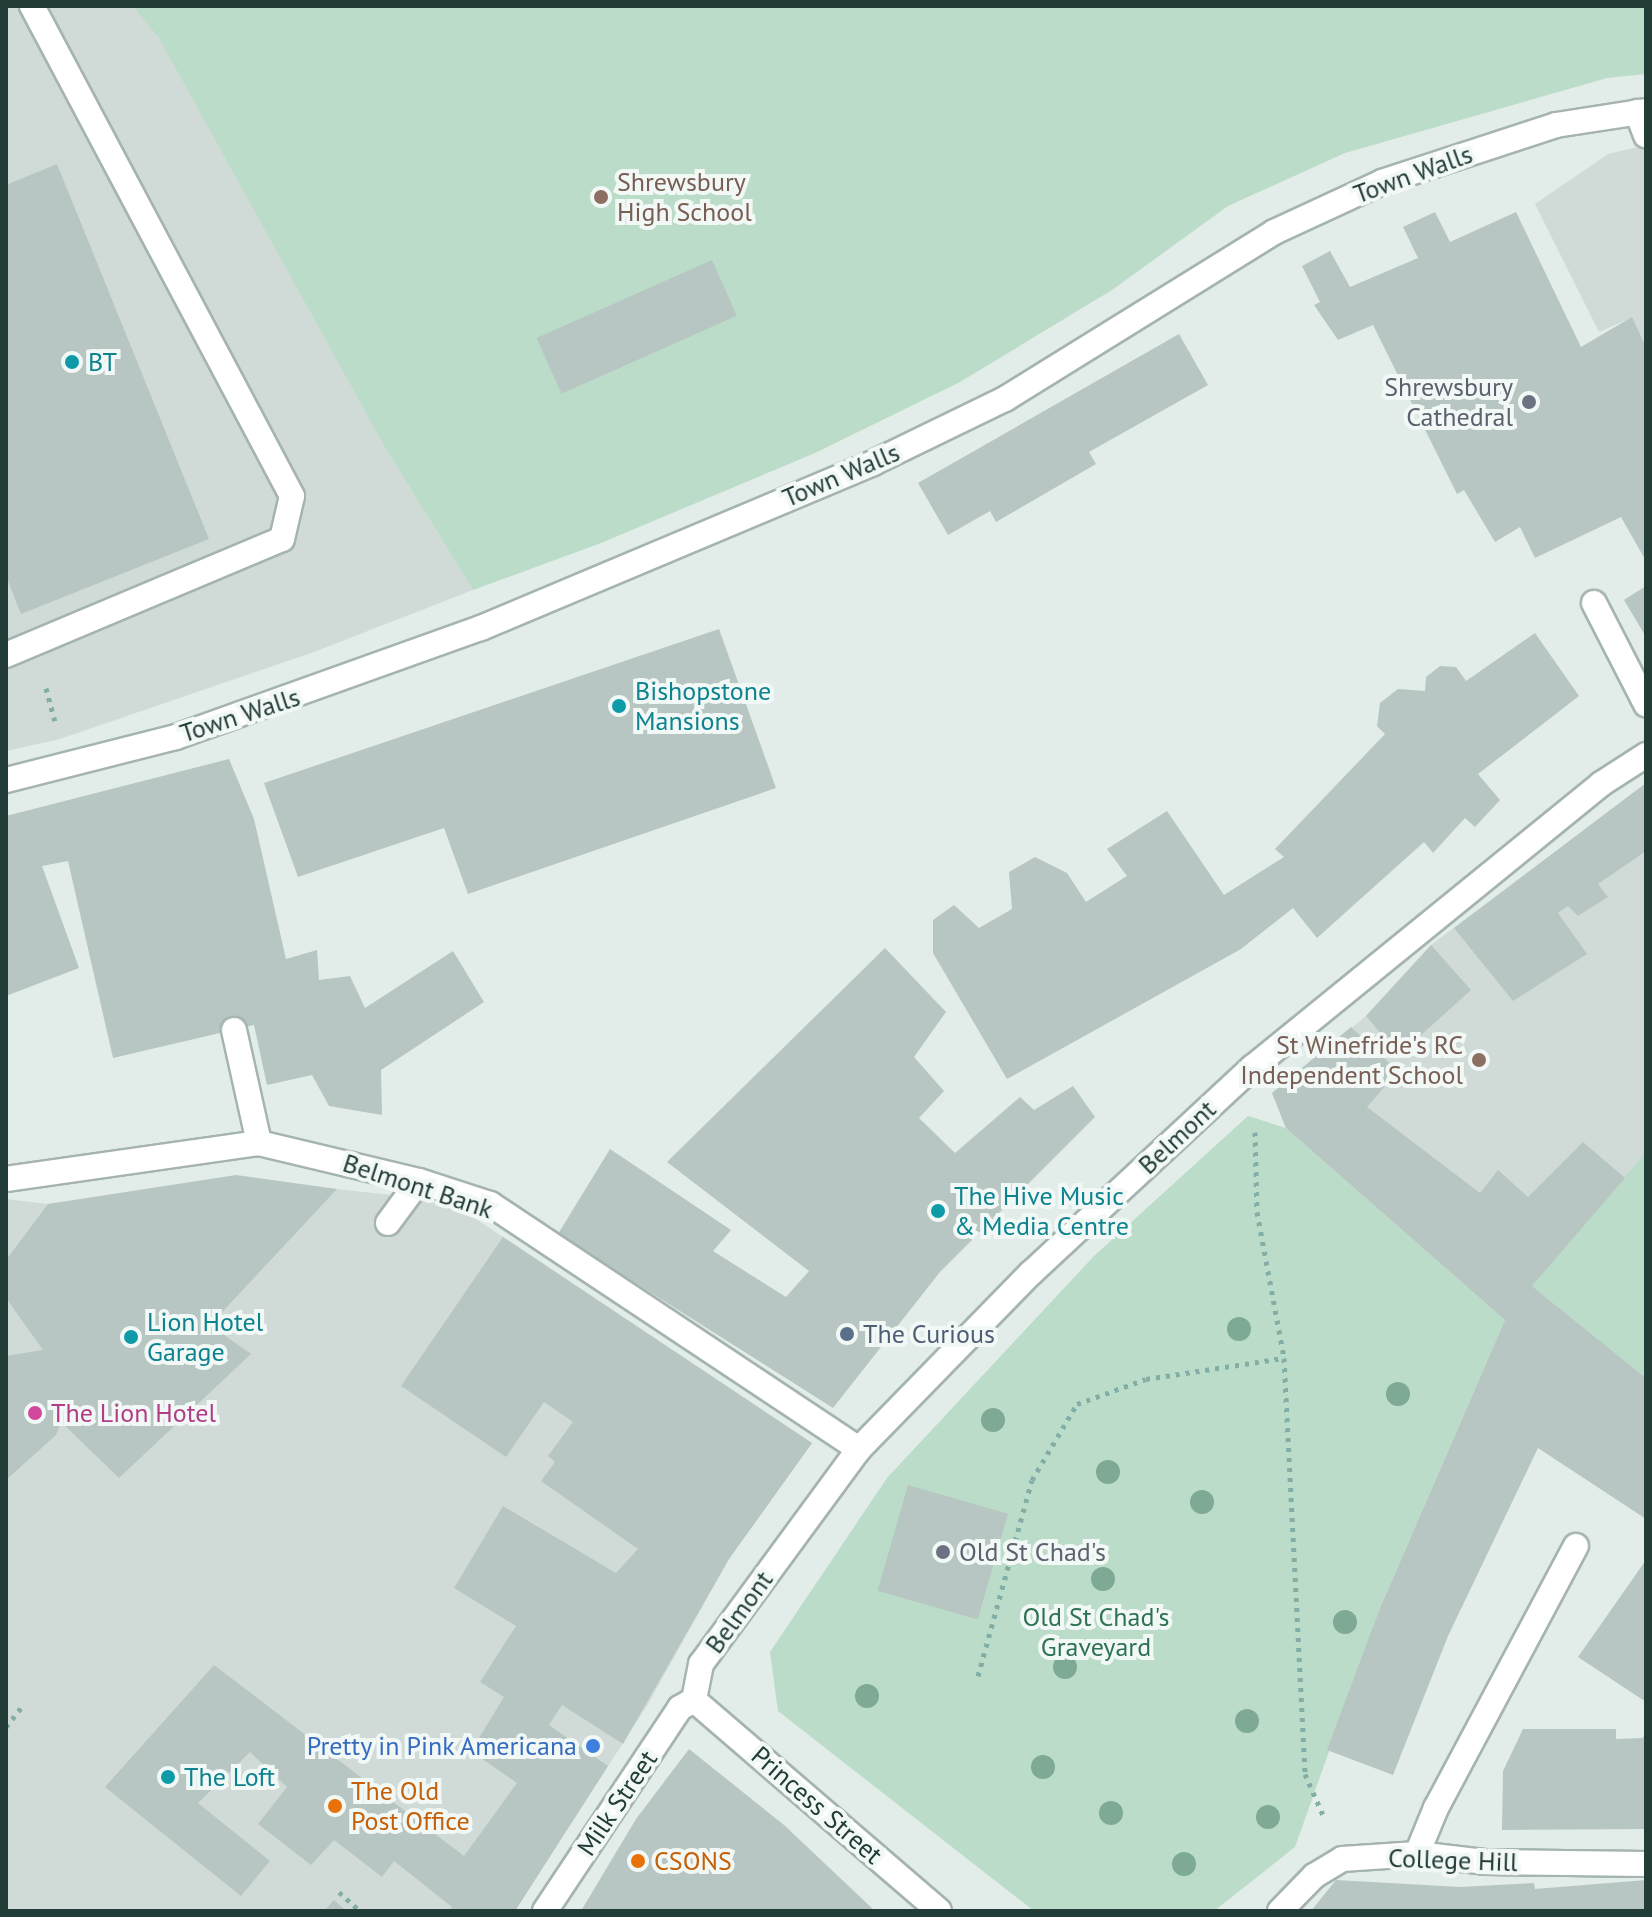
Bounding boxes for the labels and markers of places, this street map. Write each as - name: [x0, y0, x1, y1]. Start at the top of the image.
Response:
- place label: Shrewsbury High School: [617, 166, 752, 228]
- marker: Shrewsbury High School: [592, 188, 610, 206]
- place label: BT: [88, 346, 117, 378]
- marker: BT: [63, 353, 81, 371]
- place label: Shrewsbury Cathedral: [1384, 371, 1513, 432]
- marker: Shrewsbury Cathedral: [1520, 393, 1538, 411]
- place label: Bishopstone Mansions: [635, 675, 771, 736]
- marker: Bishopstone Mansions: [610, 697, 628, 715]
- place label: St Winefride's RC Independent School: [1240, 1029, 1463, 1090]
- marker: St Winefride's RC Independent School: [1470, 1051, 1488, 1069]
- place label: The Hive Music & Media Centre: [954, 1180, 1129, 1242]
- marker: The Hive Music & Media Centre: [929, 1202, 947, 1220]
- place label: Lion Hotel Garage: [147, 1306, 263, 1368]
- place label: The Curious: [863, 1318, 995, 1350]
- marker: The Curious: [838, 1325, 856, 1343]
- marker: Lion Hotel Garage: [122, 1328, 140, 1346]
- place label: The Lion Hotel: [51, 1397, 216, 1429]
- marker: The Lion Hotel: [26, 1404, 44, 1422]
- place label: Old St Chad's: [959, 1536, 1106, 1568]
- marker: Old St Chad's: [934, 1543, 952, 1561]
- place label: Pretty in Pink Americana: [304, 1730, 577, 1762]
- marker: Pretty in Pink Americana: [584, 1737, 602, 1755]
- place label: The Loft: [184, 1761, 275, 1793]
- marker: The Loft: [159, 1768, 177, 1786]
- place label: The Old Post Office: [351, 1775, 470, 1836]
- marker: The Old Post Office: [326, 1797, 344, 1815]
- place label: CSONS: [654, 1845, 732, 1877]
- marker: CSONS: [629, 1852, 647, 1870]

